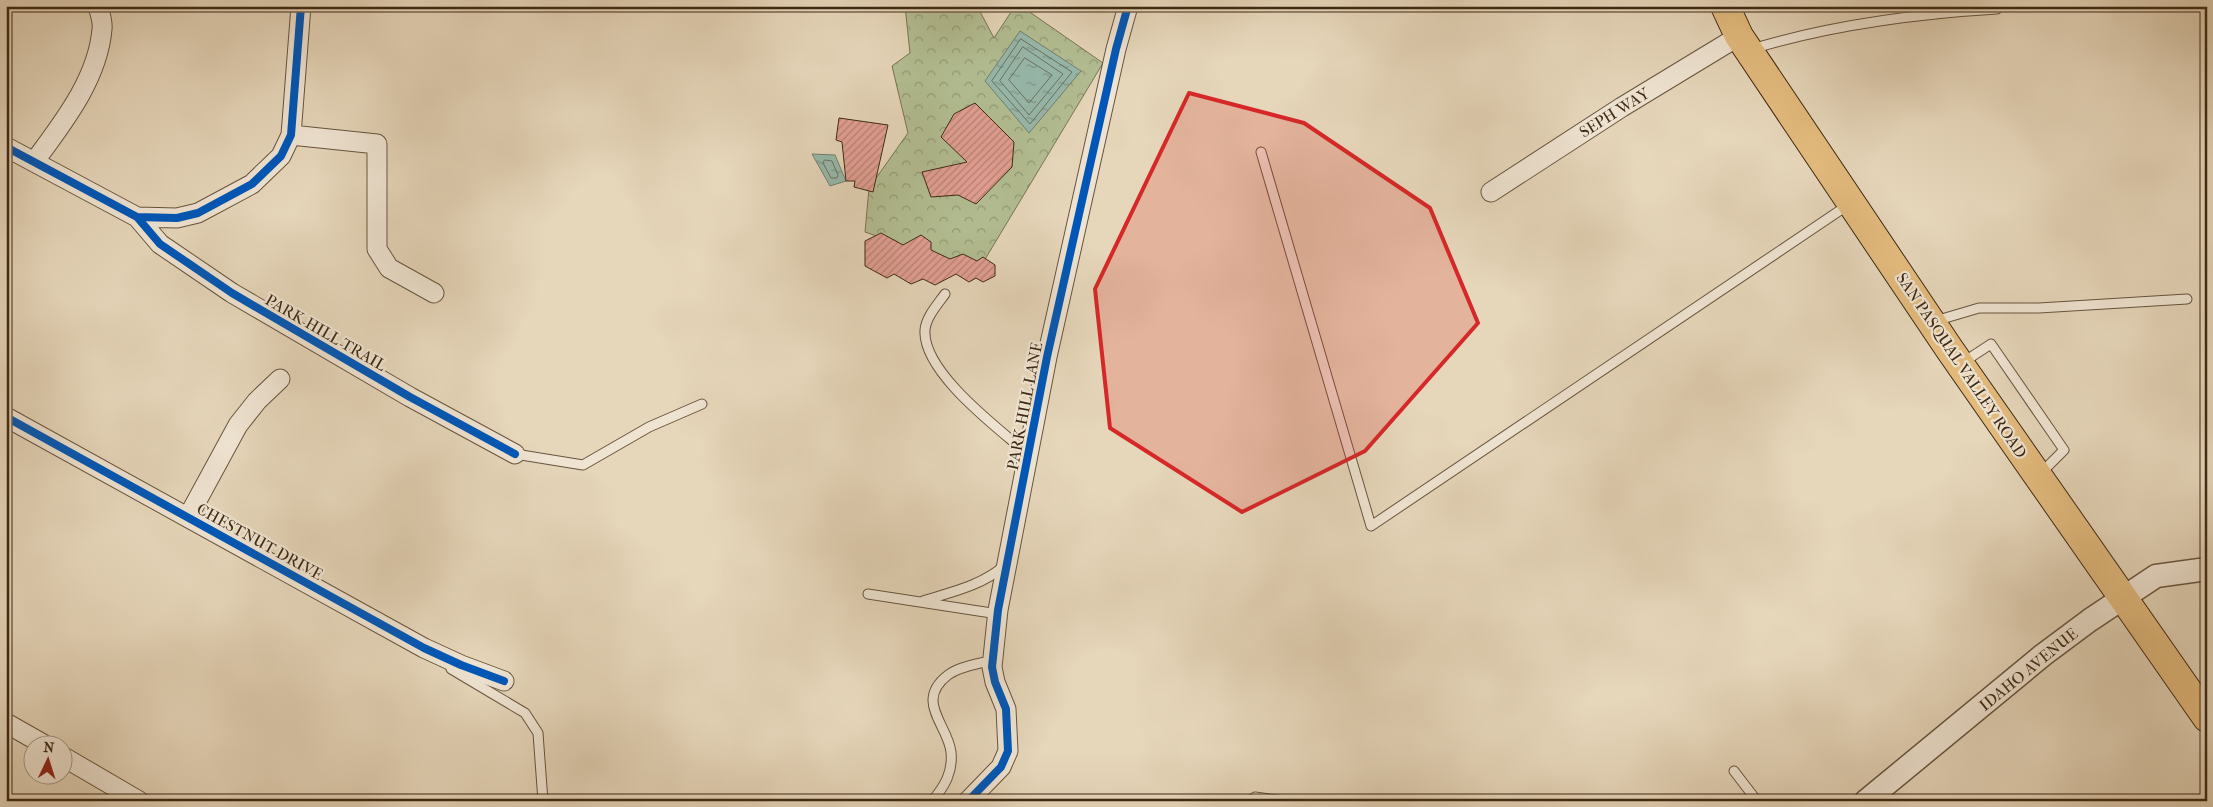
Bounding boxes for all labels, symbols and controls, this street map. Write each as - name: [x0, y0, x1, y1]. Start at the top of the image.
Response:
- street label: SEPH WAY: [1576, 83, 1654, 141]
- street label: SAN PASQUAL VALLEY ROAD: [1892, 269, 2031, 461]
- street label: PARK HILL TRAIL: [262, 290, 390, 375]
- street label: PARK HILL LANE: [1003, 340, 1046, 472]
- street label: CHESTNUT DRIVE: [193, 499, 326, 584]
- street label: IDAHO AVENUE: [1975, 624, 2081, 715]
- north arrow: [22, 734, 72, 784]
- text: N: [43, 739, 55, 756]

